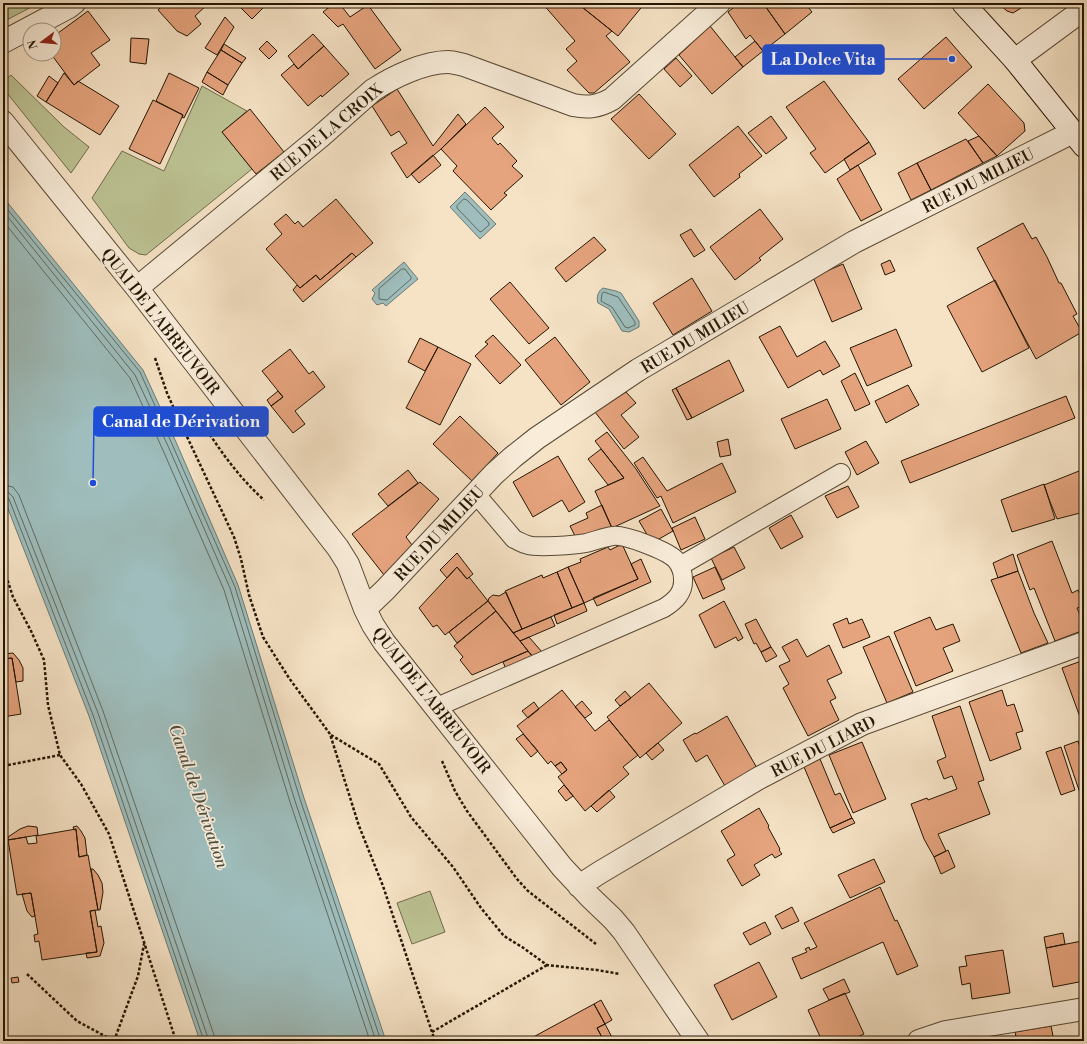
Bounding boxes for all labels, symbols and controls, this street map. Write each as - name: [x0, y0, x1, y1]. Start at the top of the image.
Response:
- north arrow: [22, 22, 62, 62]
- text: N: [25, 38, 41, 51]
- callout: La Dolce Vita: [763, 45, 884, 74]
- text: La Dolce Vita: [770, 49, 876, 71]
- street label: RUE DE LA CROIX: [266, 79, 388, 186]
- street label: RUE DU MILIEU: [919, 144, 1038, 218]
- street label: QUAI DE L'ABREUVOIR: [97, 244, 224, 399]
- street label: RUE DU MILIEU: [638, 297, 754, 378]
- callout: Canal de Dérivation: [94, 407, 268, 436]
- text: Canal de Dérivation: [102, 411, 261, 433]
- street label: RUE DU MILIEU: [390, 482, 489, 586]
- street label: QUAI DE L'ABREUVOIR: [368, 623, 495, 778]
- street label: RUE DU LIARD: [768, 712, 879, 782]
- water label: Canal de Dérivation: [163, 721, 233, 872]

